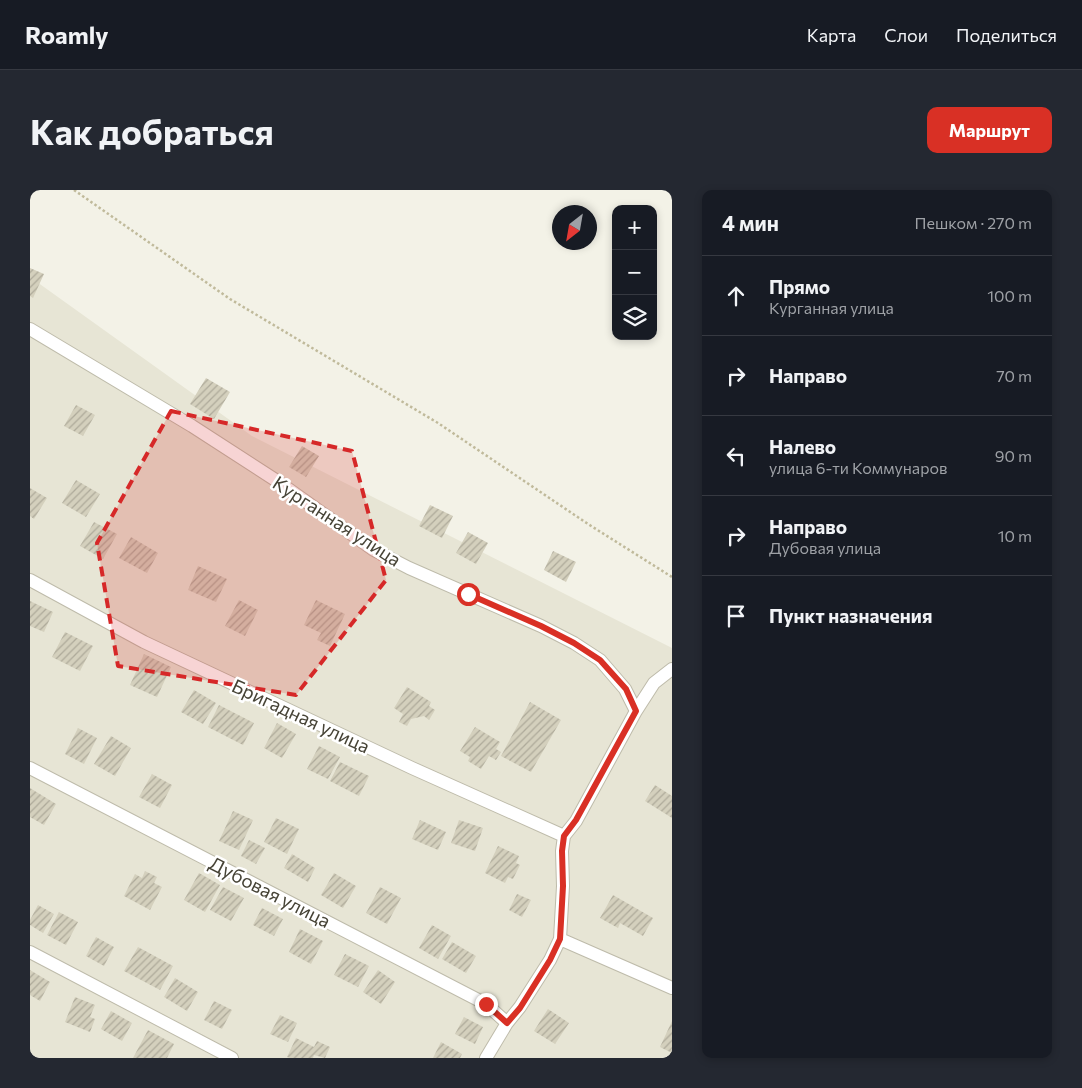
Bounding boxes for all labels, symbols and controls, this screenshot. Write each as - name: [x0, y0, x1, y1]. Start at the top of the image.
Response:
- text: Roamly: [25, 20, 108, 49]
- text: Карта: [807, 24, 856, 46]
- text: Слои: [884, 24, 928, 46]
- text: Поделиться: [956, 24, 1057, 46]
- button: Маршрут: [927, 107, 1052, 153]
- text: Как добраться: [30, 109, 274, 152]
- north arrow: [552, 205, 597, 250]
- map controls: [612, 205, 657, 340]
- button: +: [612, 205, 657, 250]
- text: 4 мин: [722, 210, 779, 235]
- text: Пешком · 270 m: [915, 213, 1032, 232]
- button: −: [612, 250, 657, 295]
- text: Прямо: [769, 275, 830, 298]
- icon: ahead: [722, 282, 750, 310]
- text: 100 m: [987, 286, 1032, 305]
- button: layers: [612, 295, 657, 340]
- text: Курганная улица: [769, 298, 894, 317]
- icon: right: [722, 362, 750, 390]
- text: Направо: [769, 364, 847, 387]
- text: 70 m: [996, 366, 1032, 385]
- text: Налево: [769, 435, 836, 458]
- icon: left: [722, 442, 750, 470]
- text: 90 m: [995, 446, 1032, 465]
- text: улица 6-ти Коммунаров: [769, 458, 948, 477]
- street label: Курганная улица: [269, 471, 406, 571]
- text: Направо: [769, 515, 847, 538]
- icon: right: [722, 522, 750, 550]
- text: 10 m: [998, 526, 1032, 545]
- text: Дубовая улица: [769, 538, 881, 557]
- route start: [457, 583, 480, 606]
- icon: arrive: [722, 602, 750, 630]
- text: Пункт назначения: [769, 604, 932, 627]
- street label: Бригадная улица: [229, 674, 374, 758]
- street label: Дубовая улица: [206, 851, 335, 932]
- route end: [475, 993, 498, 1016]

